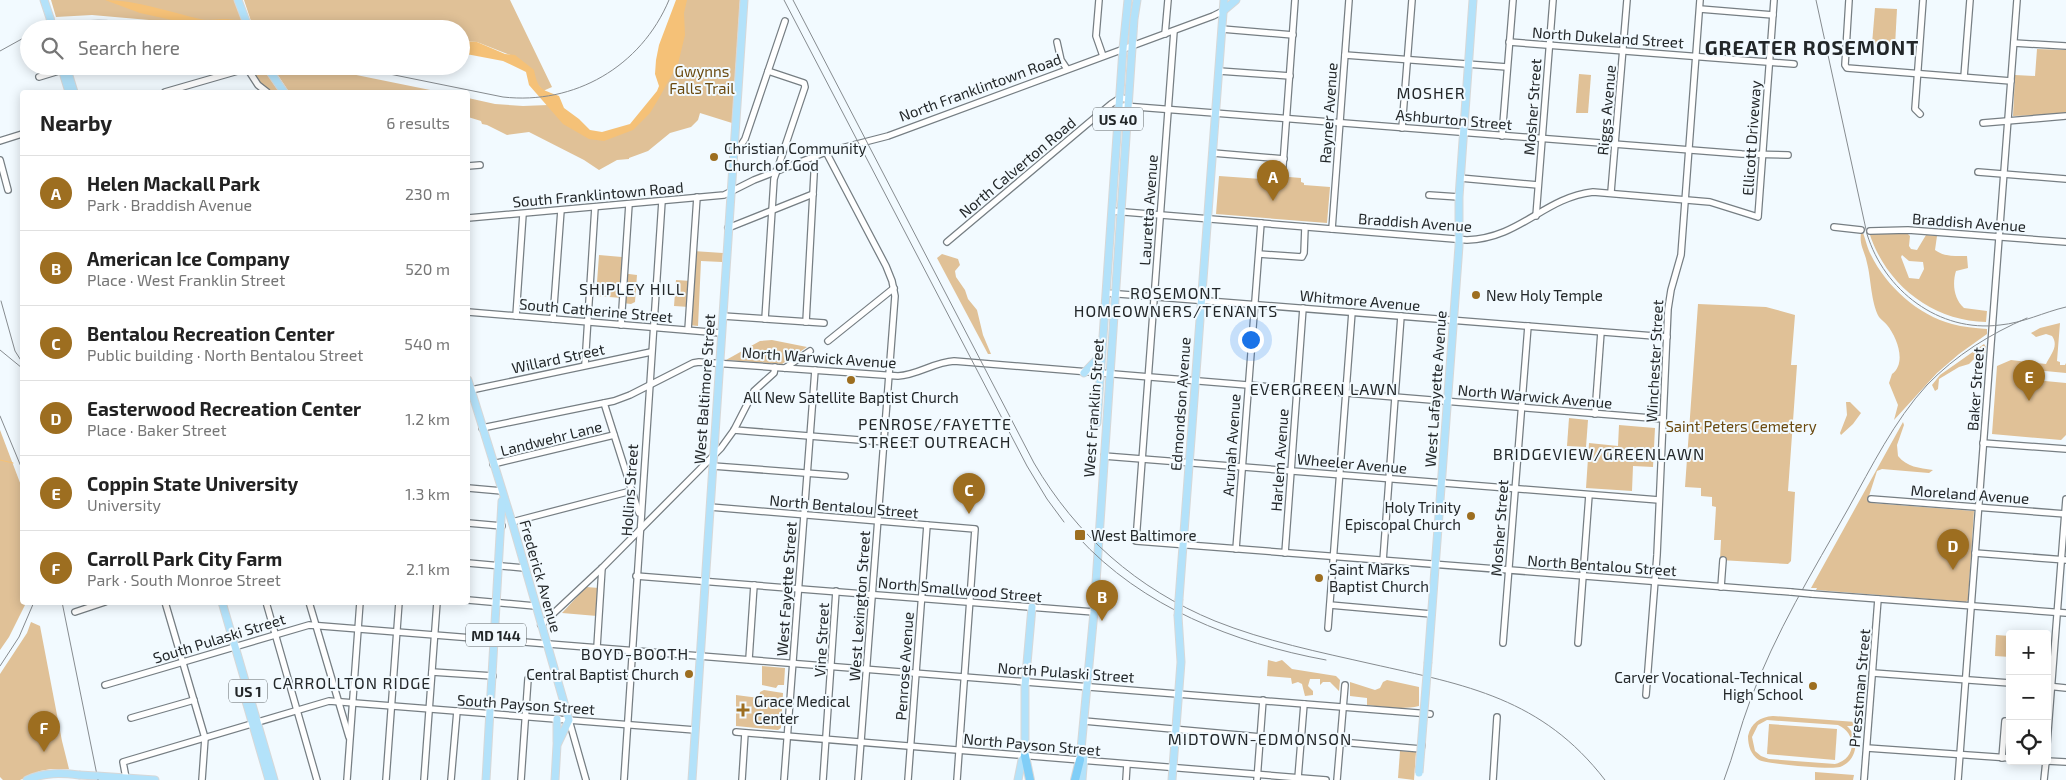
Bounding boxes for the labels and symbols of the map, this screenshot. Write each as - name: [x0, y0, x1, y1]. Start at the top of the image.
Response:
- street label: North Dukeland Street: [1532, 23, 1685, 51]
- district label: GREATER ROSEMONT: [1705, 35, 1919, 59]
- street label: North Franklintown Road: [896, 49, 1064, 125]
- street label: Mosher Street: [1520, 58, 1544, 156]
- park label: Gwynns Falls Trail: [669, 62, 735, 97]
- street label: Rayner Avenue: [1315, 62, 1341, 164]
- street label: Riggs Avenue: [1593, 64, 1619, 156]
- street label: Ellicott Driveway: [1738, 80, 1764, 196]
- district label: MOSHER: [1396, 83, 1466, 102]
- street label: Ashburton Street: [1395, 105, 1513, 133]
- road number: US 40: [1093, 108, 1143, 130]
- street label: North Calverton Road: [955, 113, 1079, 221]
- place label: Christian Community Church of God: [724, 139, 866, 174]
- marker: Christian Community Church of God: [708, 151, 720, 163]
- street label: Lauretta Avenue: [1135, 154, 1161, 266]
- pin: A: [1257, 160, 1289, 201]
- street label: South Franklintown Road: [512, 178, 684, 210]
- street label: Braddish Avenue: [1357, 209, 1473, 235]
- street label: Braddish Avenue: [1911, 209, 2027, 235]
- district label: SHIPLEY HILL: [579, 279, 685, 298]
- district label: ROSEMONT HOMEOWNERS/TENANTS: [1074, 283, 1278, 320]
- street label: Whitmore Avenue: [1299, 286, 1421, 314]
- place label: New Holy Temple: [1486, 286, 1603, 304]
- marker: New Holy Temple: [1470, 289, 1482, 301]
- street label: South Catherine Street: [518, 294, 674, 326]
- street label: Winchester Street: [1642, 299, 1666, 423]
- street label: West Lafayette Avenue: [1421, 310, 1449, 468]
- street label: West Baltimore Street: [690, 313, 718, 465]
- your location: [1238, 327, 1264, 353]
- street label: Edmondson Avenue: [1166, 336, 1194, 472]
- street label: West Franklin Street: [1079, 338, 1107, 478]
- street label: Willard Street: [510, 339, 606, 377]
- street label: North Warwick Avenue: [741, 343, 897, 371]
- street label: Baker Street: [1963, 346, 1987, 431]
- pin: E: [2013, 360, 2045, 401]
- marker: All New Satellite Baptist Church: [845, 374, 857, 386]
- district label: EVERGREEN LAWN: [1250, 379, 1398, 398]
- street label: North Warwick Avenue: [1457, 380, 1613, 412]
- place label: All New Satellite Baptist Church: [743, 388, 959, 406]
- street label: Arunah Avenue: [1218, 393, 1244, 497]
- street label: Harlem Avenue: [1266, 408, 1292, 512]
- district label: PENROSE/FAYETTE STREET OUTREACH: [858, 414, 1012, 451]
- street label: Landwehr Lane: [498, 417, 604, 459]
- park label: Saint Peters Cemetery: [1665, 417, 1817, 435]
- street label: Hollins Street: [617, 443, 641, 537]
- district label: BRIDGEVIEW/GREENLAWN: [1493, 444, 1705, 463]
- street label: Wheeler Avenue: [1296, 449, 1408, 477]
- pin: C: [953, 473, 985, 514]
- street label: Mosher Street: [1487, 479, 1511, 577]
- street label: Moreland Avenue: [1910, 481, 2030, 507]
- street label: North Bentalou Street: [769, 491, 920, 522]
- place label: Holy Trinity Episcopal Church: [1345, 498, 1461, 533]
- marker: Holy Trinity Episcopal Church: [1465, 510, 1477, 522]
- street label: Frederick Avenue: [516, 518, 566, 634]
- street label: West Fayette Street: [772, 521, 800, 657]
- place label: West Baltimore: [1091, 526, 1197, 544]
- marker: West Baltimore: [1073, 528, 1087, 542]
- pin: D: [1937, 529, 1969, 570]
- street label: West Lexington Street: [845, 530, 873, 682]
- street label: North Bentalou Street: [1527, 551, 1677, 579]
- place label: Saint Marks Baptist Church: [1329, 560, 1429, 595]
- marker: Saint Marks Baptist Church: [1313, 572, 1325, 584]
- street label: North Smallwood Street: [877, 573, 1043, 605]
- pin: B: [1086, 580, 1118, 621]
- street label: Vine Street: [810, 602, 832, 678]
- street label: South Pulaski Street: [151, 609, 288, 667]
- street label: Penrose Avenue: [891, 611, 917, 721]
- road number: MD 144: [466, 624, 526, 646]
- street label: Presstman Street: [1845, 628, 1873, 748]
- district label: BOYD-BOOTH: [581, 644, 689, 663]
- street label: North Pulaski Street: [997, 658, 1135, 686]
- place label: Central Baptist Church: [526, 665, 679, 683]
- marker: Central Baptist Church: [683, 668, 695, 680]
- place label: Carver Vocational-Technical High School: [1614, 668, 1804, 703]
- district label: CARROLLTON RIDGE: [273, 673, 431, 692]
- road number: US 1: [229, 679, 267, 702]
- marker: Carver Vocational-Technical High School: [1807, 680, 1819, 692]
- street label: South Payson Street: [456, 690, 596, 718]
- place label: Grace Medical Center: [754, 692, 850, 727]
- marker: Grace Medical Center: [736, 703, 750, 717]
- pin: F: [28, 711, 60, 752]
- street label: North Payson Street: [963, 729, 1102, 759]
- district label: MIDTOWN-EDMONSON: [1168, 729, 1352, 748]

